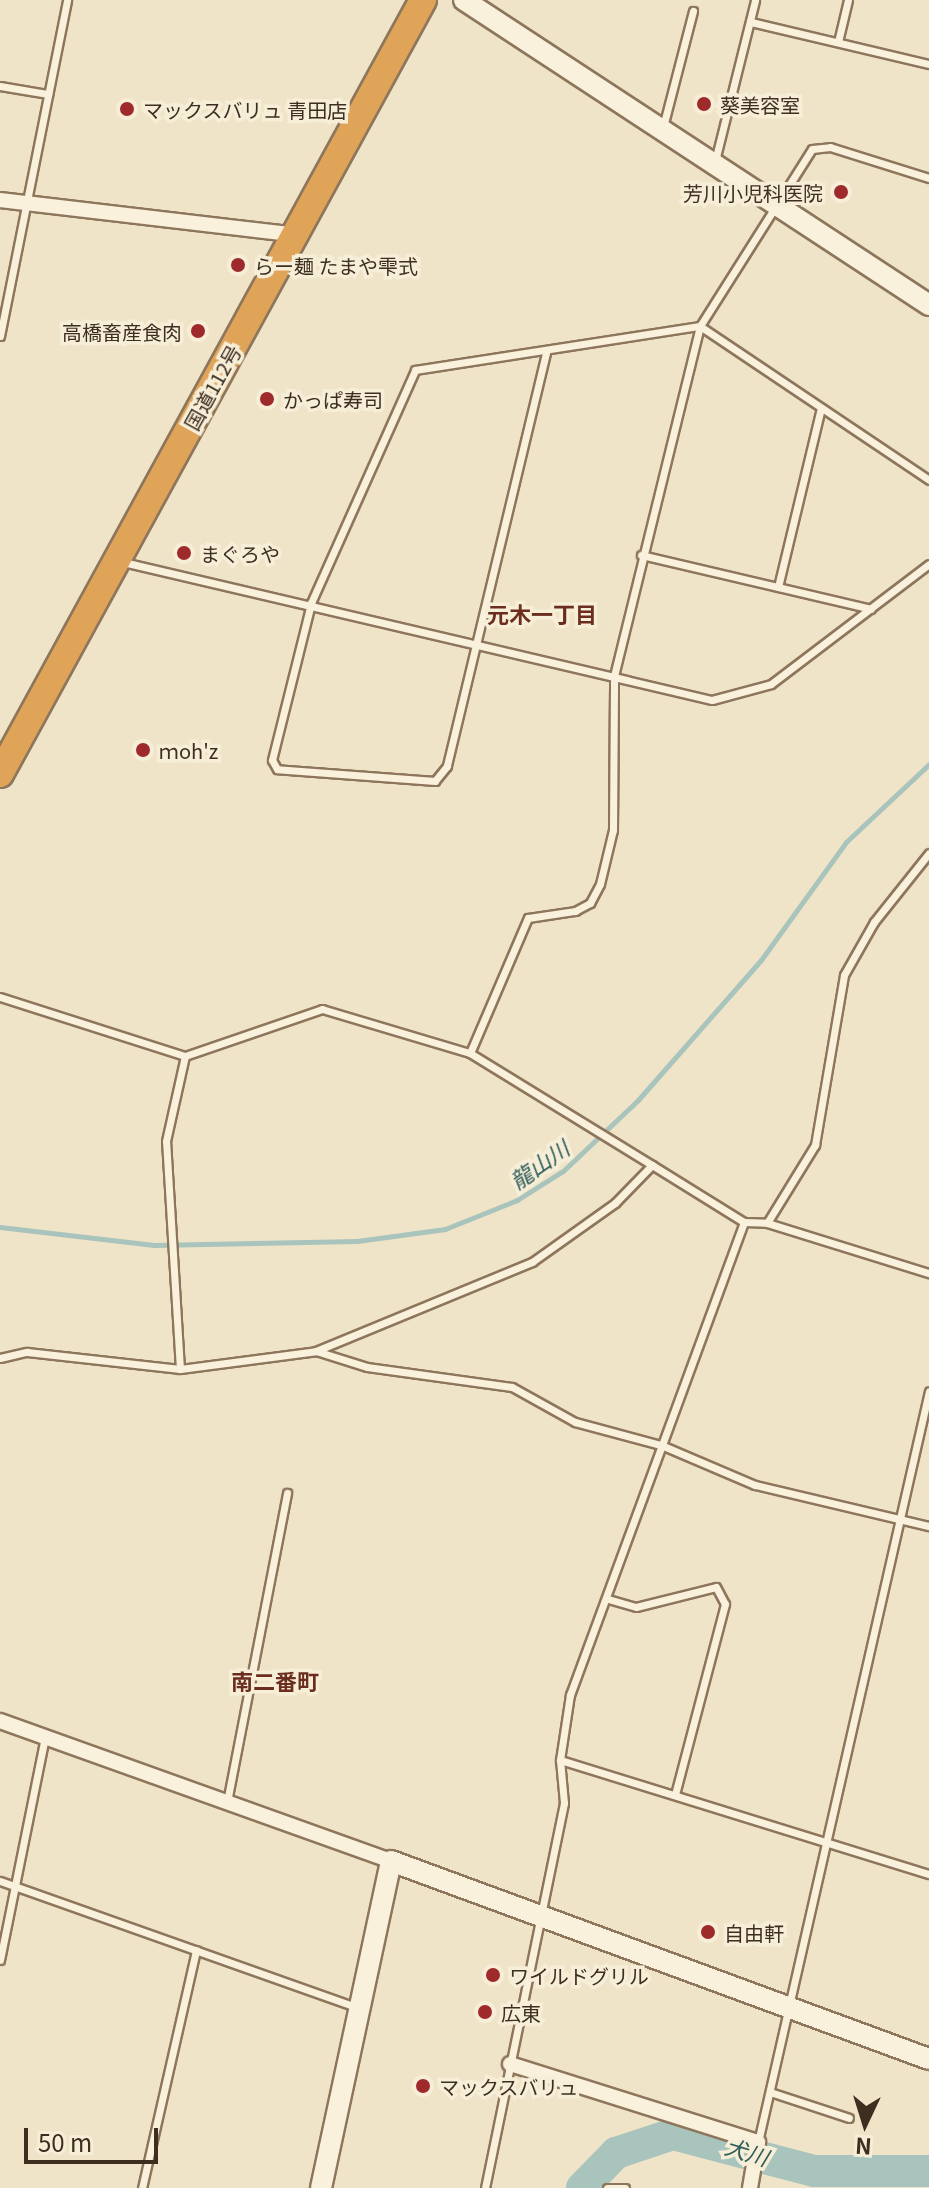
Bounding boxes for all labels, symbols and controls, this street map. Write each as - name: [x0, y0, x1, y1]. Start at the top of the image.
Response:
- place label: 葵美容室: [720, 92, 800, 116]
- marker: 葵美容室: [695, 95, 713, 113]
- place label: マックスバリュ 青田店: [143, 97, 347, 121]
- marker: マックスバリュ 青田店: [118, 100, 136, 118]
- place label: 芳川小児科医院: [683, 180, 823, 204]
- marker: 芳川小児科医院: [830, 181, 852, 203]
- place label: らー麺 たまや雫式: [254, 253, 418, 277]
- marker: らー麺 たまや雫式: [229, 256, 247, 274]
- place label: 高橋畜産食肉: [62, 319, 182, 343]
- marker: 高橋畜産食肉: [189, 322, 207, 340]
- street label: 国道112号: [179, 340, 245, 434]
- place label: かっぱ寿司: [283, 387, 383, 411]
- marker: かっぱ寿司: [258, 390, 276, 408]
- place label: まぐろや: [200, 541, 280, 565]
- marker: まぐろや: [175, 544, 193, 562]
- district label: 元木一丁目: [487, 601, 597, 627]
- place label: ｍoh'z: [159, 738, 218, 762]
- marker: ｍoh'z: [134, 741, 152, 759]
- water label: 龍山川: [504, 1134, 574, 1194]
- district label: 南二番町: [231, 1668, 319, 1694]
- place label: 自由軒: [724, 1920, 784, 1944]
- marker: 自由軒: [699, 1923, 717, 1941]
- place label: ワイルドグリル: [509, 1963, 649, 1987]
- marker: ワイルドグリル: [484, 1966, 502, 1984]
- place label: 広東: [501, 2000, 541, 2024]
- marker: 広東: [476, 2003, 494, 2021]
- place label: マックスバリュ: [439, 2074, 579, 2098]
- marker: マックスバリュ: [414, 2077, 432, 2095]
- north arrow: [825, 2084, 905, 2164]
- scale bar: [28, 2112, 162, 2162]
- text: 50 m: [38, 2124, 92, 2159]
- text: N: [854, 2131, 873, 2164]
- water label: 犬川: [722, 2132, 772, 2170]

